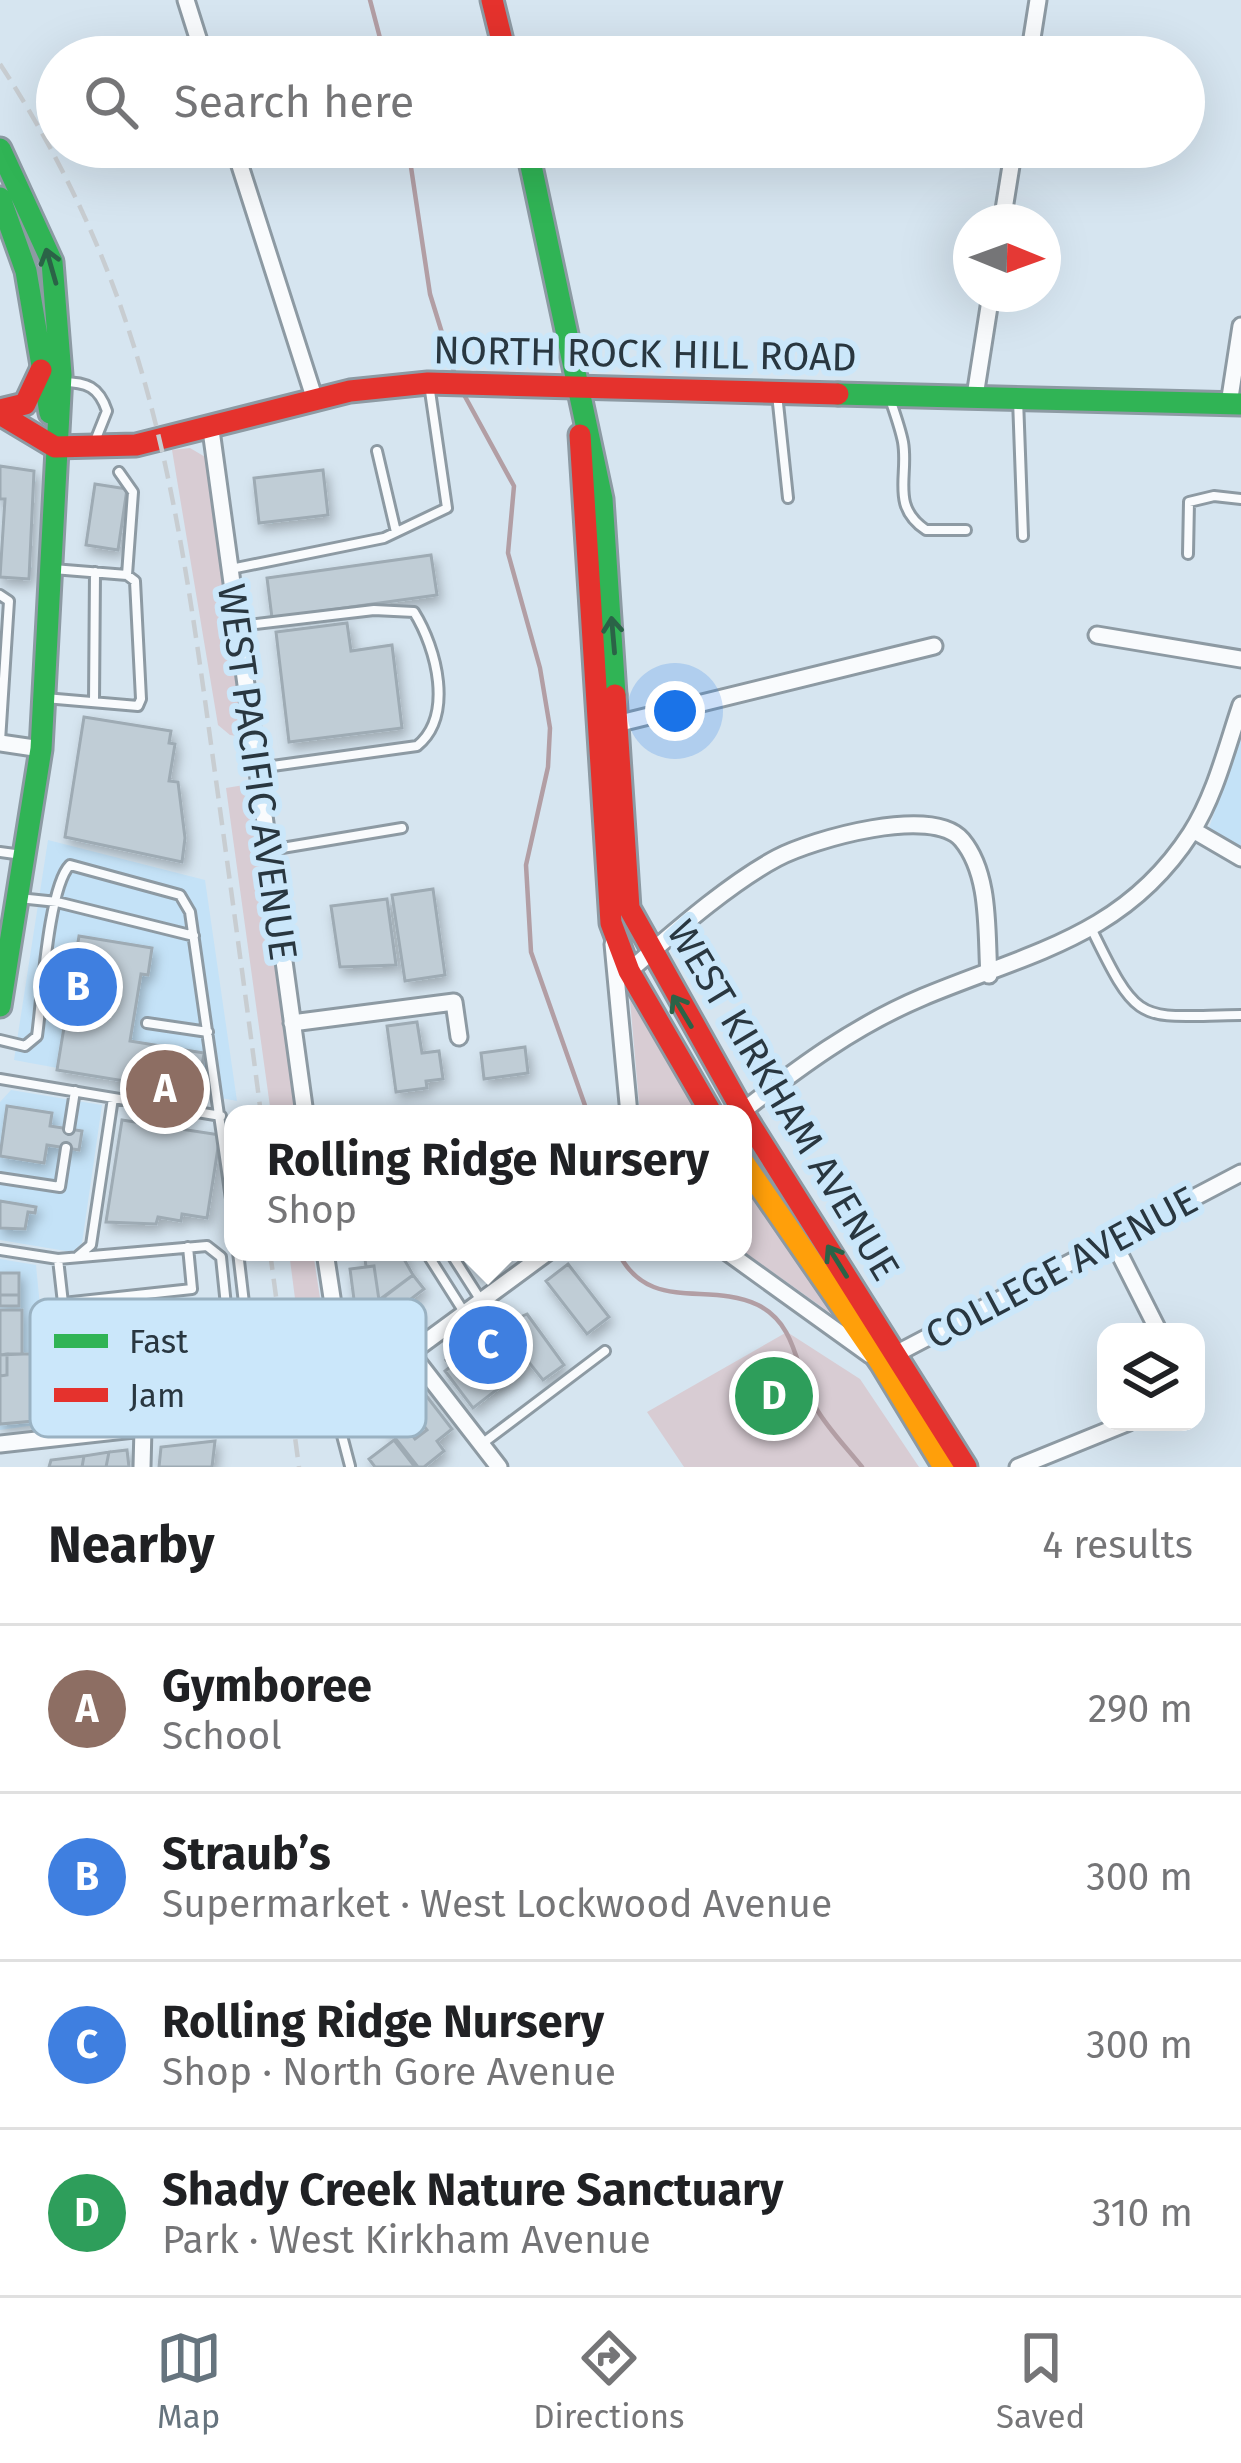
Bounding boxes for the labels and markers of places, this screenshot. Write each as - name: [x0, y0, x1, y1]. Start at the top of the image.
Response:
- pin: B: [39, 942, 117, 1032]
- pin: A: [126, 1044, 204, 1134]
- pin: C: [449, 1300, 527, 1390]
- pin: D: [735, 1351, 813, 1441]

